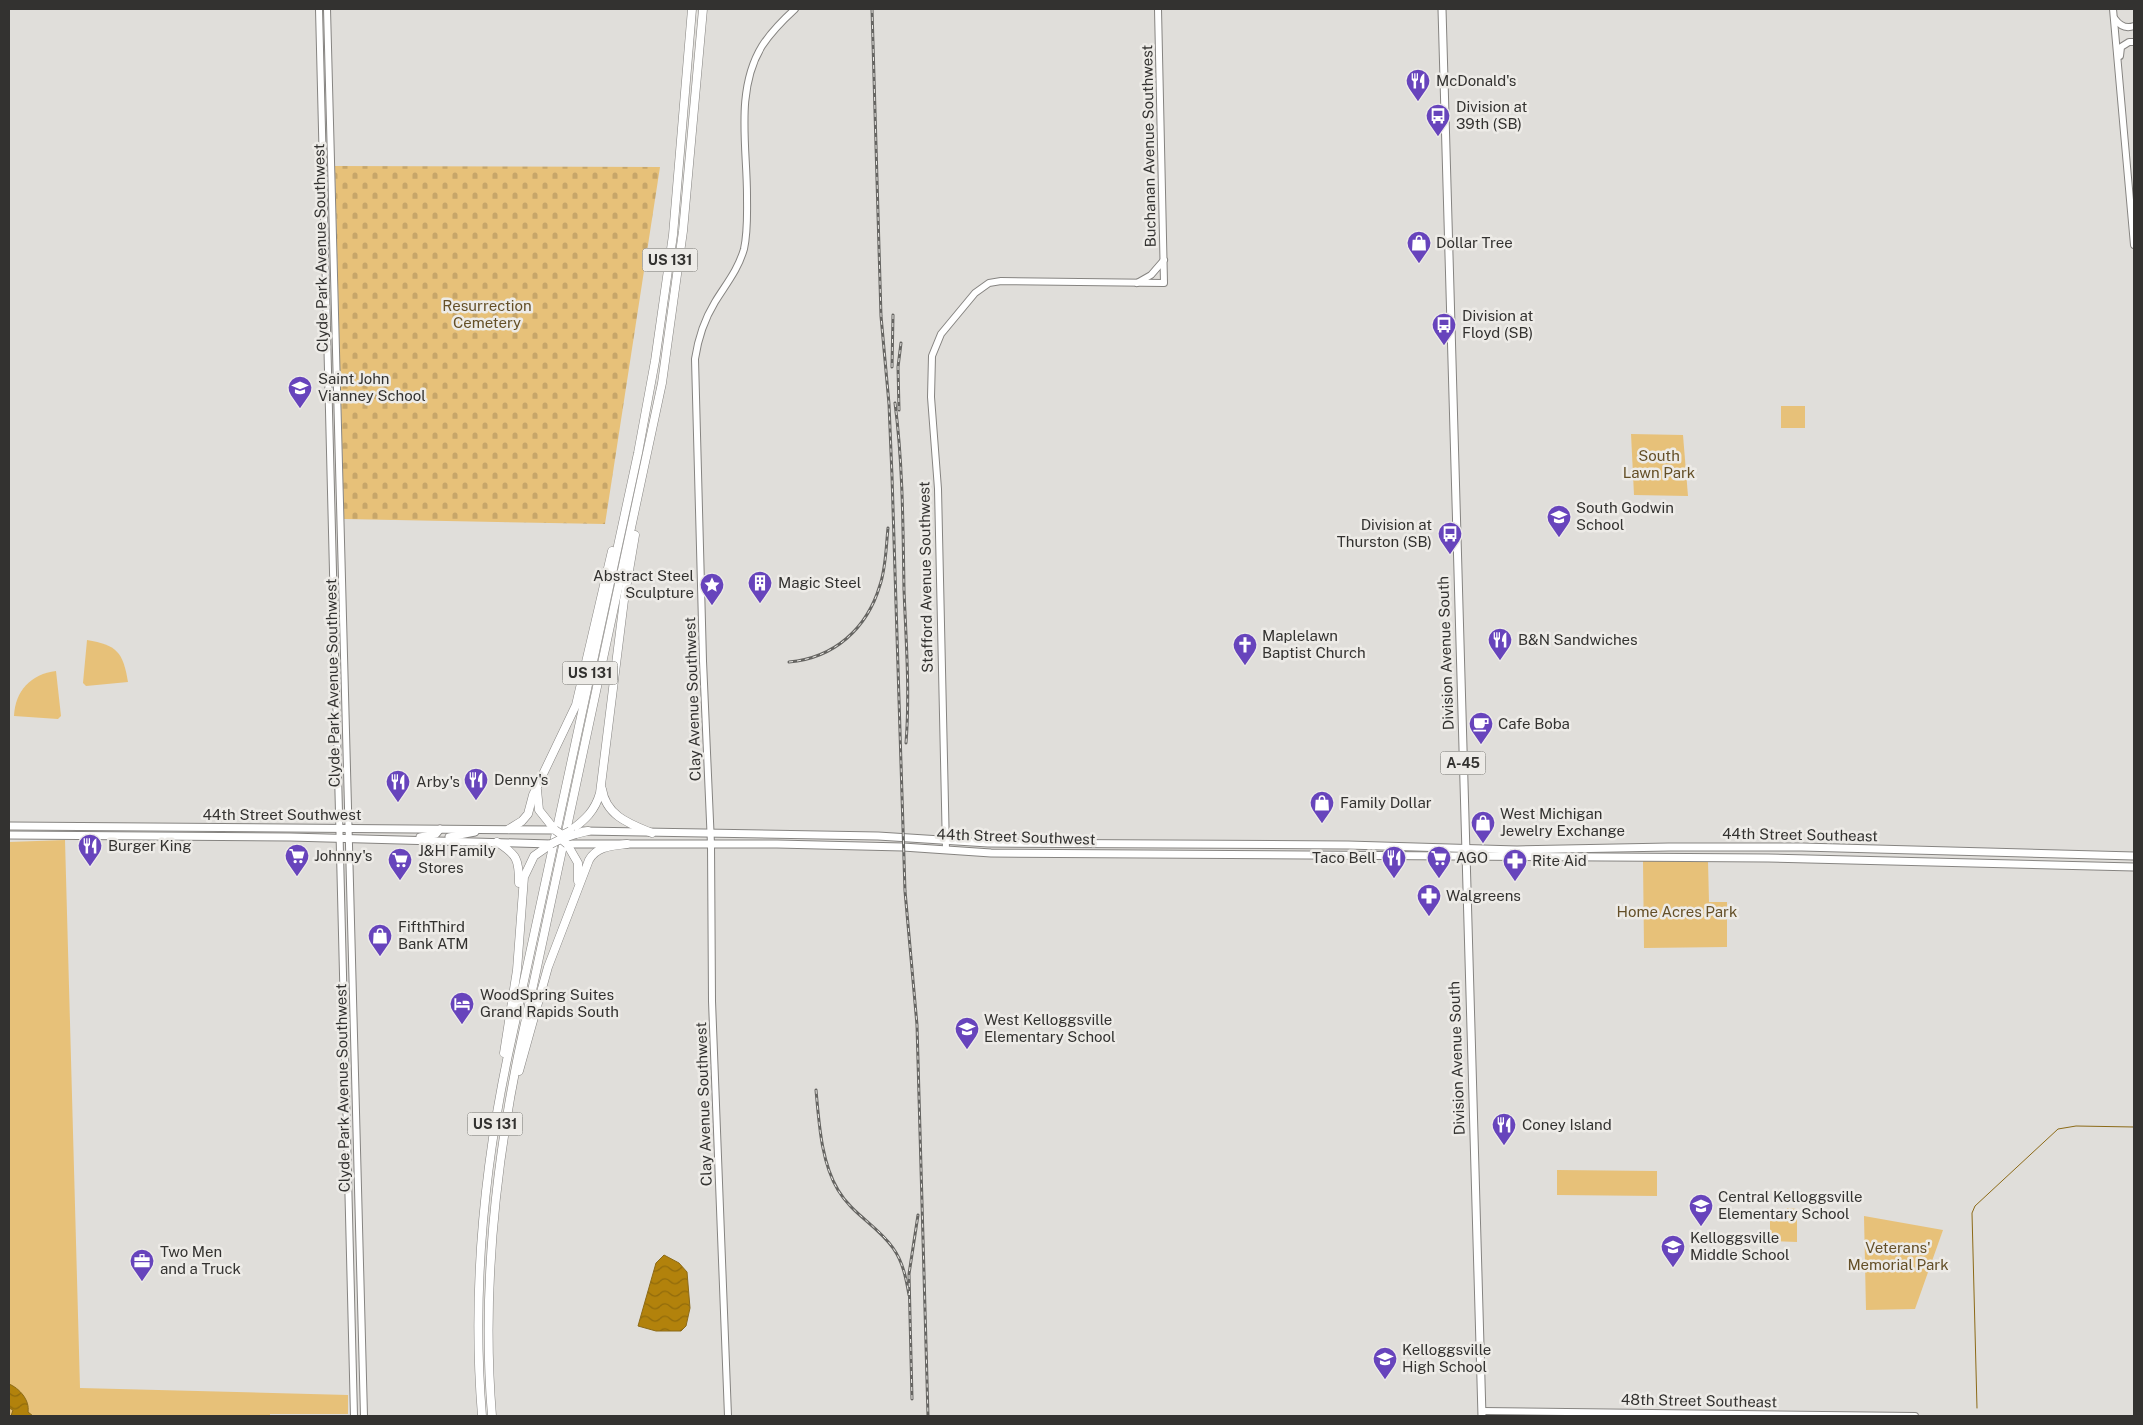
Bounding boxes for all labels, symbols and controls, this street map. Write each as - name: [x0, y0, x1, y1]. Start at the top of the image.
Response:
- street label: Buchanan Avenue Southwest: [1138, 44, 1159, 248]
- restaurant icon: McDonald's: [1405, 68, 1431, 102]
- place label: McDonald's: [1436, 72, 1516, 89]
- place label: Division at 39th (SB): [1456, 98, 1527, 132]
- bus stop icon: Division at 39th (SB): [1425, 103, 1451, 137]
- street label: Clyde Park Avenue Southwest: [310, 143, 331, 353]
- shop icon: Dollar Tree: [1406, 230, 1432, 264]
- place label: Dollar Tree: [1436, 234, 1513, 251]
- road number: US 131: [642, 248, 698, 272]
- park label: Resurrection Cemetery: [442, 297, 532, 331]
- place label: Division at Floyd (SB): [1462, 307, 1533, 341]
- bus stop icon: Division at Floyd (SB): [1431, 312, 1457, 346]
- place label: Saint John Vianney School: [318, 370, 426, 404]
- school or university icon: Saint John Vianney School: [287, 375, 313, 409]
- park label: South Lawn Park: [1623, 447, 1695, 481]
- street label: Stafford Avenue Southwest: [915, 481, 936, 673]
- place label: South Godwin School: [1576, 499, 1674, 533]
- school or university icon: South Godwin School: [1546, 504, 1572, 538]
- place label: Division at Thurston (SB): [1337, 516, 1432, 550]
- bus stop icon: Division at Thurston (SB): [1437, 521, 1463, 555]
- place label: Abstract Steel Sculpture: [593, 567, 694, 601]
- building icon: Magic Steel: [747, 570, 773, 604]
- place icon: Abstract Steel Sculpture: [699, 572, 725, 606]
- place label: Magic Steel: [778, 574, 861, 591]
- street label: Division Avenue South: [1434, 576, 1457, 730]
- street label: Clyde Park Avenue Southwest: [322, 578, 343, 788]
- street label: Clay Avenue Southwest: [681, 616, 704, 781]
- place label: Maplelawn Baptist Church: [1262, 627, 1366, 661]
- restaurant icon: B&N Sandwiches: [1487, 627, 1513, 661]
- place label: B&N Sandwiches: [1518, 631, 1638, 648]
- church icon: Maplelawn Baptist Church: [1232, 632, 1258, 666]
- road number: US 131: [562, 661, 618, 684]
- cafe icon: Cafe Boba: [1468, 711, 1494, 745]
- place label: Cafe Boba: [1498, 715, 1570, 732]
- road number: A-45: [1440, 751, 1486, 774]
- restaurant icon: Denny's: [463, 767, 489, 801]
- restaurant icon: Arby's: [385, 769, 411, 803]
- place label: Denny's: [494, 771, 548, 788]
- place label: Arby's: [416, 773, 460, 790]
- shop icon: Family Dollar: [1309, 790, 1335, 824]
- place label: Family Dollar: [1340, 794, 1432, 811]
- place label: West Michigan Jewelry Exchange: [1500, 805, 1625, 839]
- street label: 44th Street Southwest: [202, 806, 362, 823]
- shop icon: West Michigan Jewelry Exchange: [1470, 810, 1496, 844]
- street label: 44th Street Southwest: [936, 825, 1096, 848]
- street label: 44th Street Southeast: [1722, 825, 1878, 844]
- restaurant icon: Burger King: [77, 833, 103, 867]
- place label: Burger King: [108, 837, 192, 854]
- place label: J&H Family Stores: [418, 842, 496, 876]
- supermarket icon: Johnny's: [284, 843, 310, 877]
- restaurant icon: Taco Bell: [1381, 845, 1407, 879]
- supermarket icon: AGO: [1426, 845, 1452, 879]
- place label: Johnny's: [314, 847, 372, 864]
- supermarket icon: J&H Family Stores: [387, 847, 413, 881]
- pharmacy icon: Rite Aid: [1502, 848, 1528, 882]
- place label: Taco Bell: [1312, 849, 1376, 866]
- place label: AGO: [1456, 849, 1488, 866]
- place label: Rite Aid: [1532, 852, 1587, 869]
- pharmacy icon: Walgreens: [1416, 883, 1442, 917]
- place label: Walgreens: [1446, 887, 1521, 904]
- park label: Home Acres Park: [1617, 903, 1737, 920]
- place label: FifthThird Bank ATM: [398, 918, 469, 952]
- shop icon: FifthThird Bank ATM: [367, 923, 393, 957]
- street label: Division Avenue South: [1445, 981, 1468, 1135]
- street label: Clyde Park Avenue Southwest: [332, 983, 353, 1193]
- place label: WoodSpring Suites Grand Rapids South: [480, 986, 619, 1020]
- hotel icon: WoodSpring Suites Grand Rapids South: [449, 991, 475, 1025]
- place label: West Kelloggsville Elementary School: [984, 1011, 1116, 1045]
- school or university icon: West Kelloggsville Elementary School: [954, 1016, 980, 1050]
- street label: Clay Avenue Southwest: [692, 1021, 715, 1186]
- road number: US 131: [468, 1112, 522, 1136]
- restaurant icon: Coney Island: [1491, 1112, 1517, 1146]
- place label: Coney Island: [1522, 1116, 1612, 1133]
- place label: Central Kelloggsville Elementary School: [1718, 1188, 1862, 1222]
- school or university icon: Central Kelloggsville Elementary School: [1688, 1193, 1714, 1227]
- place label: Kelloggsville Middle School: [1690, 1229, 1789, 1263]
- school or university icon: Kelloggsville Middle School: [1660, 1234, 1686, 1268]
- park label: Veterans' Memorial Park: [1847, 1239, 1949, 1273]
- place label: Two Men and a Truck: [160, 1243, 241, 1277]
- office icon: Two Men and a Truck: [129, 1248, 155, 1282]
- place label: Kelloggsville High School: [1402, 1341, 1491, 1375]
- school or university icon: Kelloggsville High School: [1372, 1346, 1398, 1380]
- street label: 48th Street Southeast: [1621, 1391, 1777, 1410]

